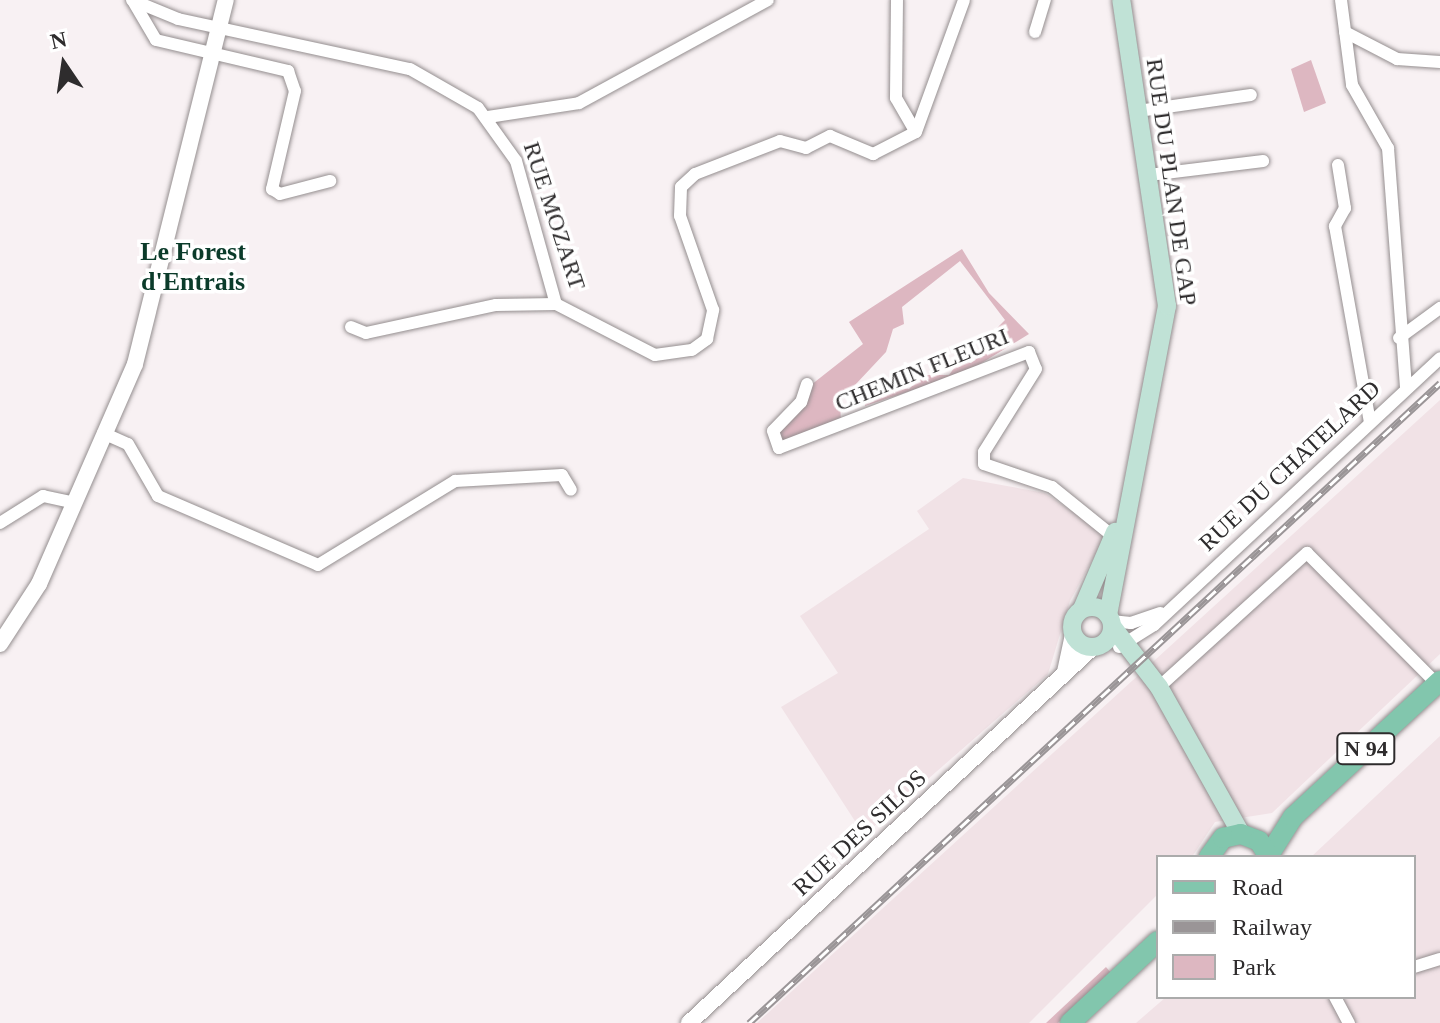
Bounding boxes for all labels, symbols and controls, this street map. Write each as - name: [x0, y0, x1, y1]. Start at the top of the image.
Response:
- north arrow: [24, 24, 104, 104]
- text: N: [48, 26, 69, 54]
- street label: RUE DU PLAN DE GAP: [1139, 57, 1203, 307]
- street label: RUE MOZART: [517, 138, 591, 294]
- district label: Le Forest d'Entrais: [140, 236, 246, 298]
- street label: CHEMIN FLEURI: [831, 322, 1013, 418]
- street label: RUE DU CHATELARD: [1193, 375, 1387, 557]
- road number: N 94: [1336, 731, 1396, 767]
- street label: RUE DES SILOS: [787, 764, 933, 902]
- legend: [1156, 855, 1416, 999]
- text: Road: [1232, 874, 1283, 900]
- text: Railway: [1232, 914, 1312, 940]
- text: Park: [1232, 954, 1276, 980]

